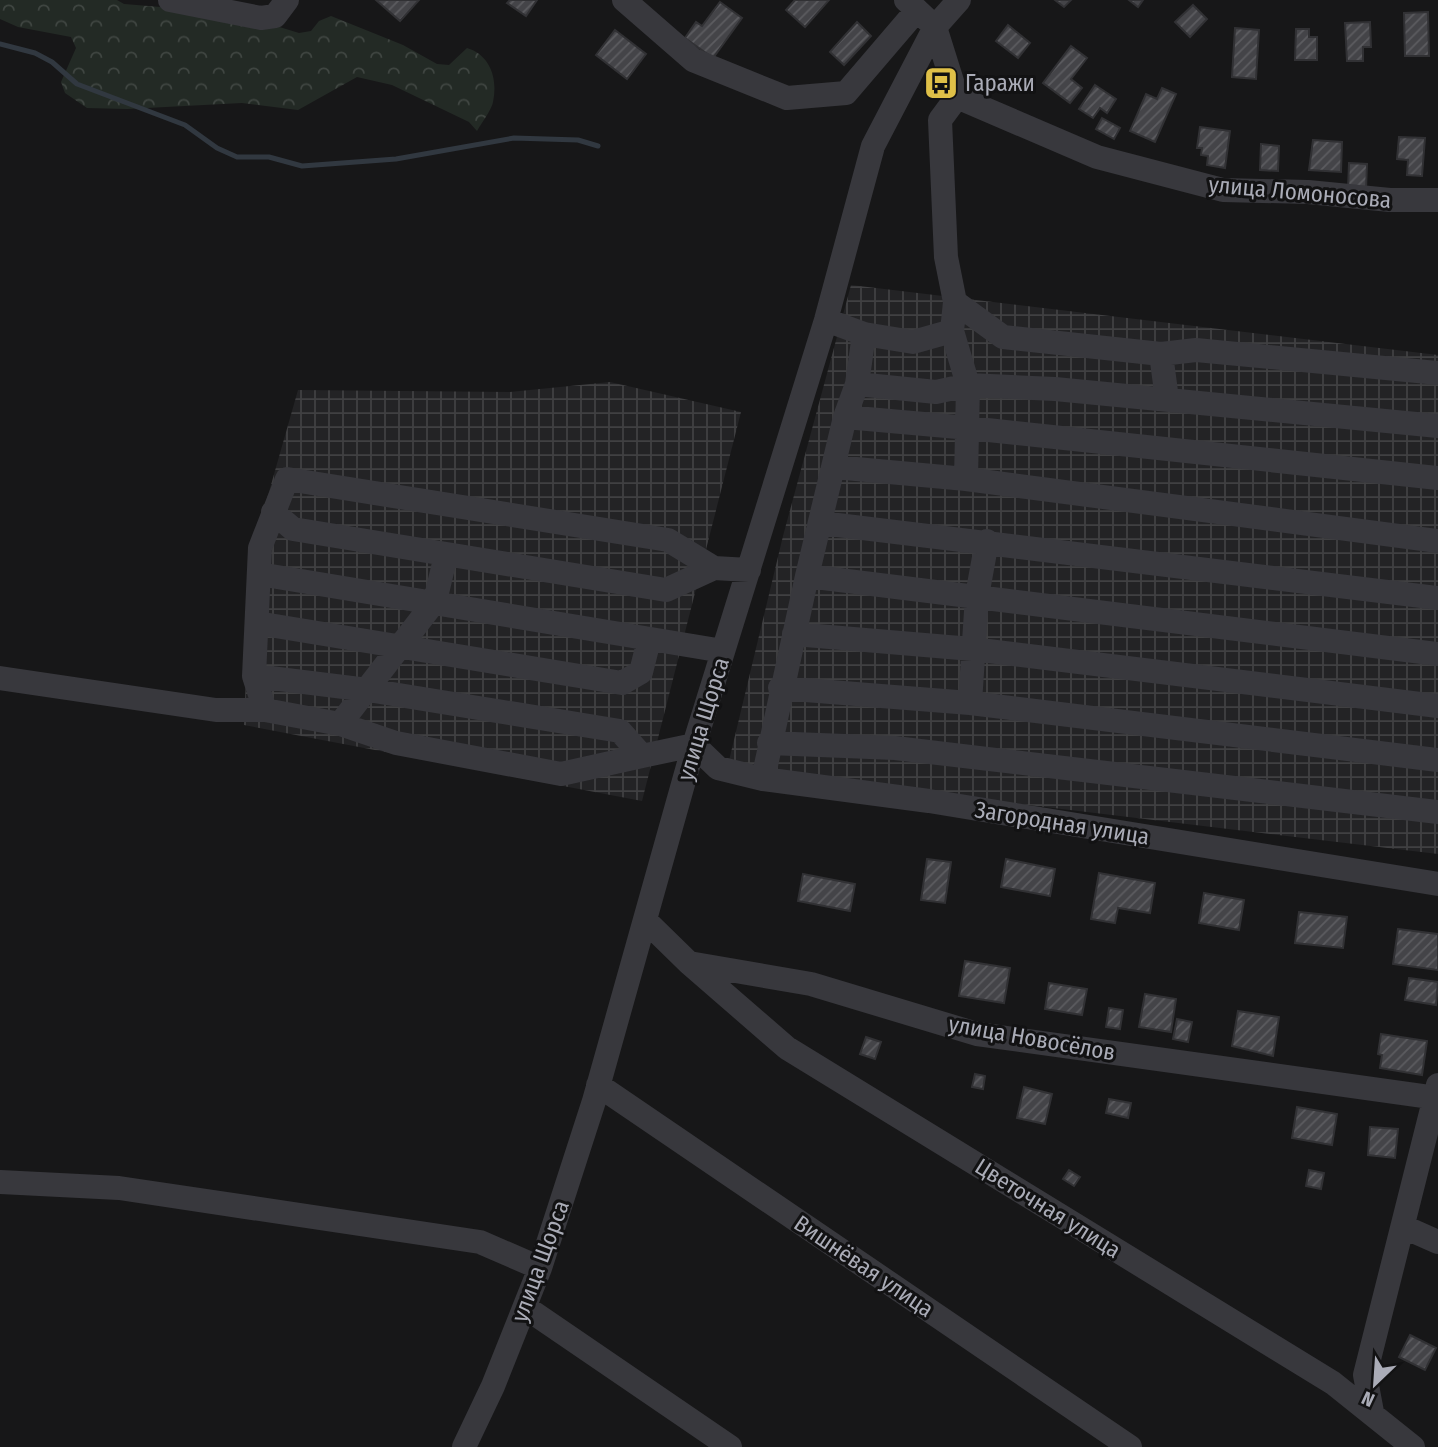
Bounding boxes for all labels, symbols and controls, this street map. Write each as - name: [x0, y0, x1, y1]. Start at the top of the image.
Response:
- bus stop icon: Гаражи: [922, 64, 960, 102]
- place label: Гаражи: [965, 69, 1035, 97]
- street label: улица Ломоносова: [1208, 170, 1392, 214]
- street label: улица Щорса: [671, 654, 735, 784]
- street label: Загородная улица: [973, 795, 1151, 851]
- street label: улица Новосёлов: [947, 1010, 1117, 1066]
- street label: Цветочная улица: [970, 1152, 1126, 1264]
- street label: улица Щорса: [505, 1196, 575, 1326]
- street label: Вишнёвая улица: [789, 1209, 939, 1323]
- north arrow: [1340, 1349, 1410, 1419]
- text: N: [1358, 1386, 1378, 1412]

